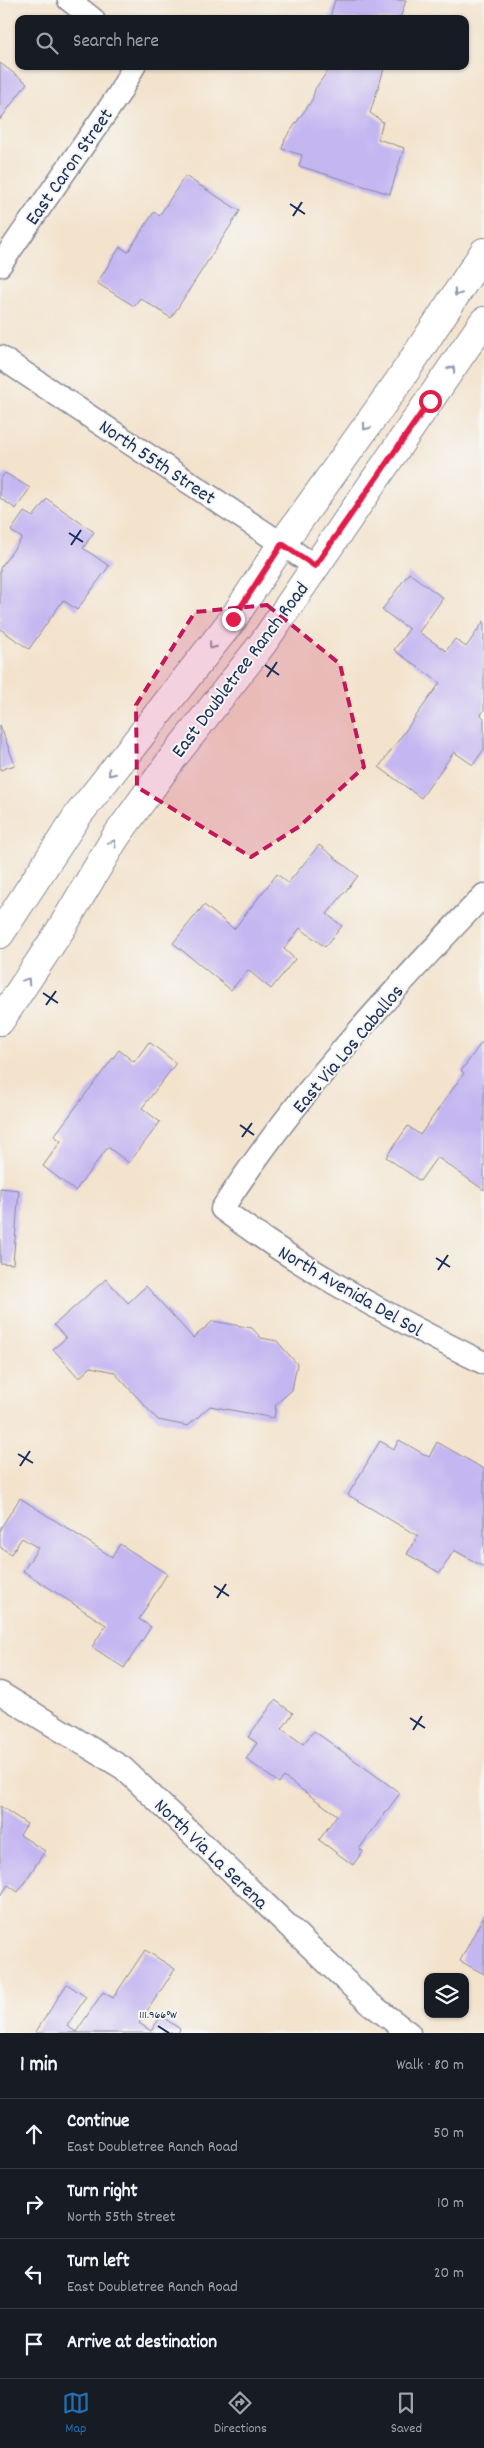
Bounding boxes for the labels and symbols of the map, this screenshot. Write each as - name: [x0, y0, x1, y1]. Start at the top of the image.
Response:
- street label: East Caron Street: [20, 104, 121, 232]
- one-way arrow: [454, 288, 464, 297]
- one-way arrow: [445, 366, 455, 375]
- route start: [419, 390, 442, 413]
- street label: North 55th Street: [92, 414, 220, 513]
- one-way arrow: [363, 421, 372, 431]
- street label: East Doubletree Ranch Road: [166, 577, 317, 764]
- route end: [222, 608, 245, 631]
- one-way arrow: [210, 640, 218, 649]
- one-way arrow: [108, 768, 117, 777]
- one-way arrow: [106, 839, 116, 848]
- one-way arrow: [21, 977, 30, 987]
- street label: East Via Los Caballos: [287, 980, 412, 1120]
- street label: North Avenida Del Sol: [272, 1240, 427, 1345]
- street label: North Via La Serena: [147, 1793, 274, 1917]
- text: 111.966°W: [139, 2007, 177, 2024]

